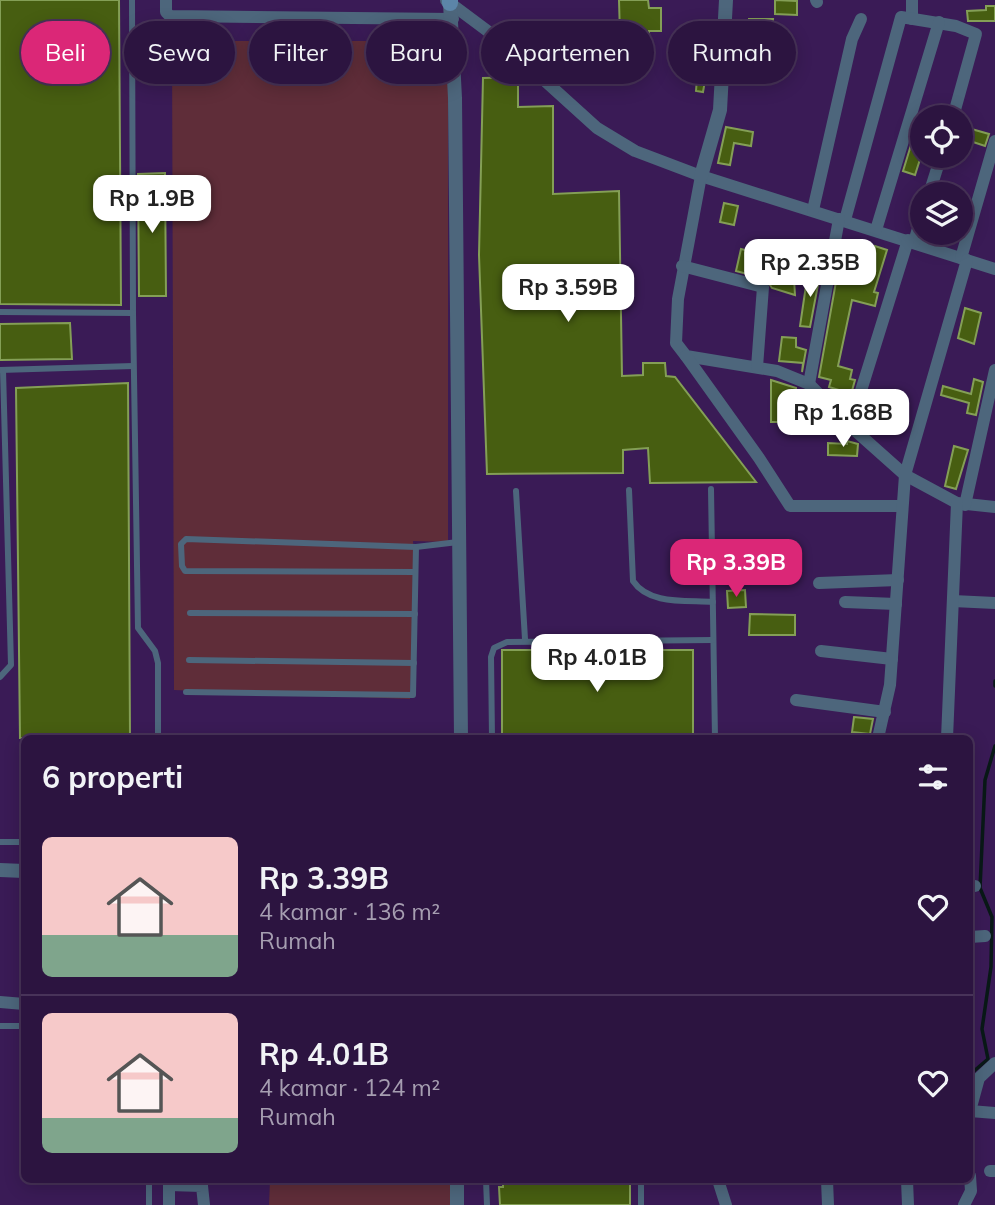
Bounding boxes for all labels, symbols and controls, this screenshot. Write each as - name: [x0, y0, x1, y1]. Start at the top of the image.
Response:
- chip: Beli: [21, 21, 110, 84]
- chip: Sewa: [124, 21, 235, 84]
- chip: Filter: [249, 21, 352, 84]
- chip: Baru: [366, 21, 467, 84]
- chip: Apartemen: [481, 21, 654, 84]
- chip: Rumah: [668, 21, 796, 84]
- map controls: [910, 105, 973, 245]
- button: locate: [910, 105, 973, 168]
- pin: Rp 1.9B: [87, 176, 217, 235]
- button: layers: [910, 182, 973, 245]
- text: Rp 1.9B: [109, 183, 195, 212]
- pin: Rp 2.35B: [738, 240, 882, 299]
- text: Rp 2.35B: [760, 247, 860, 276]
- pin: Rp 3.59B: [496, 264, 640, 324]
- text: Rp 3.59B: [518, 272, 618, 301]
- pin: Rp 1.68B: [771, 390, 915, 449]
- text: Rp 1.68B: [793, 397, 893, 426]
- pin: Rp 3.39B: [664, 540, 808, 599]
- text: Rp 3.39B: [686, 547, 786, 576]
- pin: Rp 4.01B: [525, 634, 669, 694]
- text: Rp 4.01B: [547, 642, 647, 671]
- text: 6 properti: [42, 758, 183, 796]
- icon: filters: [914, 758, 952, 796]
- text: Rp 3.39B: [259, 859, 389, 897]
- icon: home: [98, 865, 182, 949]
- icon: heart: [914, 888, 952, 926]
- text: 4 kamar · 136 m²: [259, 897, 440, 926]
- text: Rumah: [259, 926, 336, 955]
- text: Rp 4.01B: [259, 1035, 389, 1073]
- icon: home: [98, 1041, 182, 1125]
- icon: heart: [914, 1064, 952, 1102]
- text: 4 kamar · 124 m²: [259, 1073, 440, 1102]
- text: Rumah: [259, 1102, 336, 1131]

